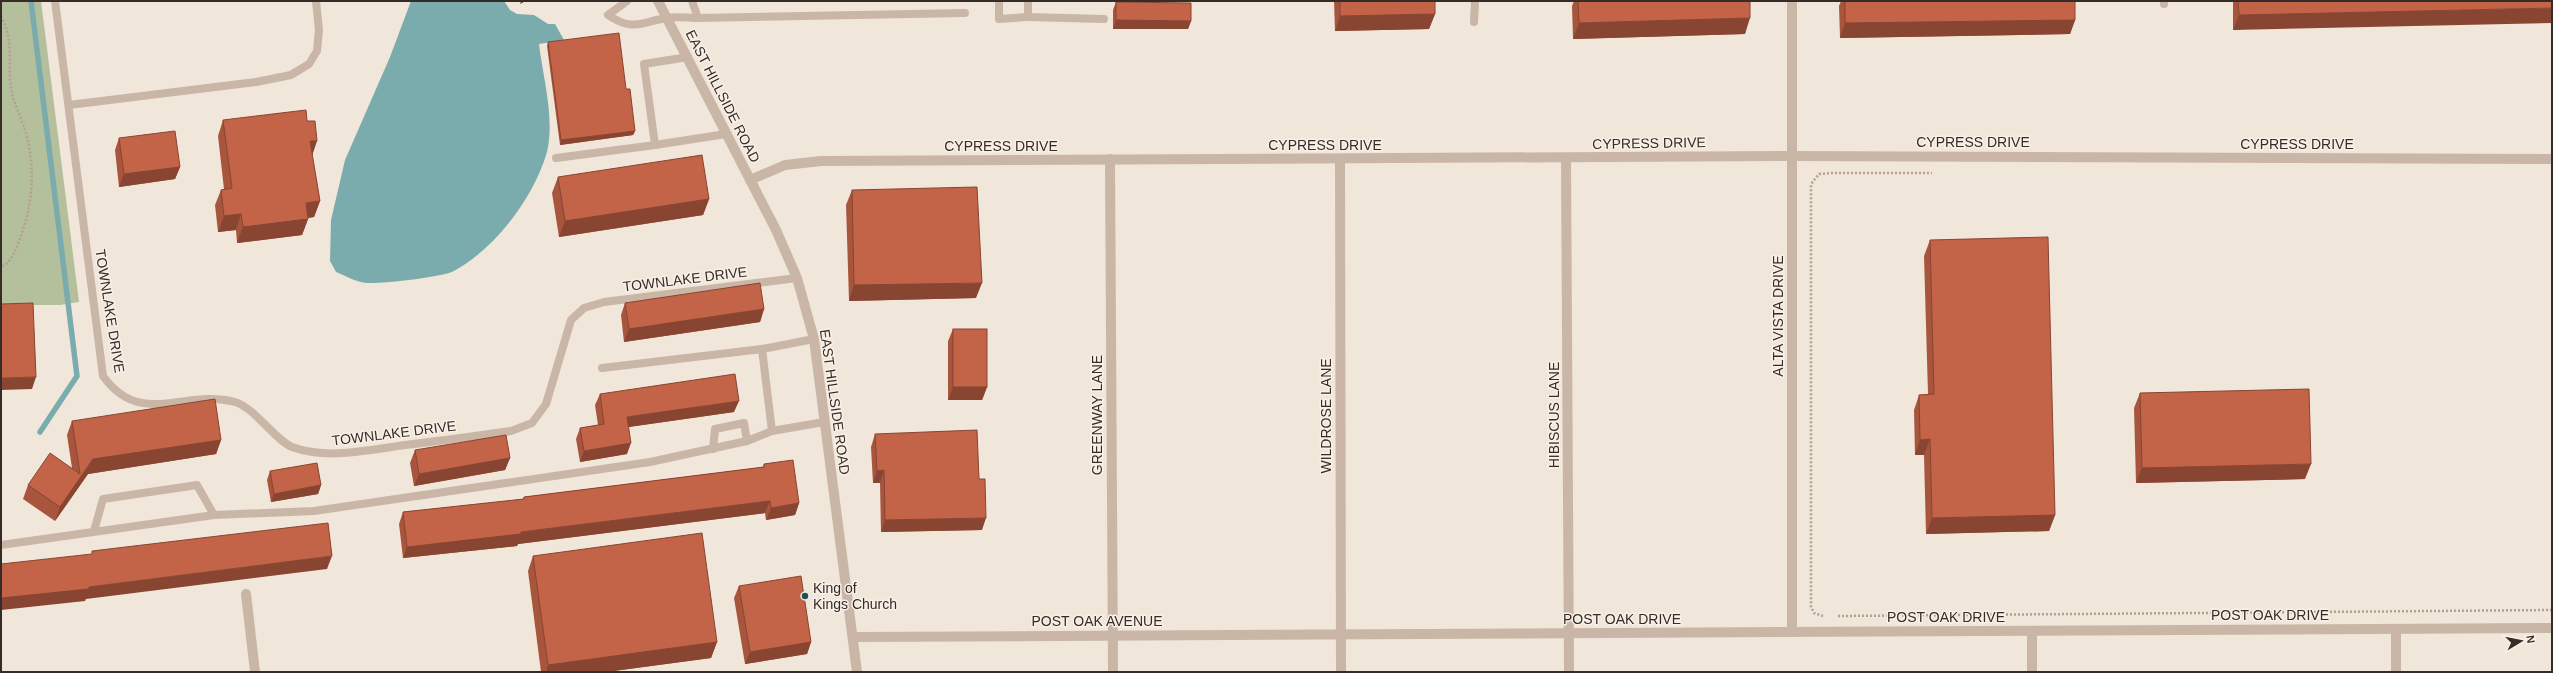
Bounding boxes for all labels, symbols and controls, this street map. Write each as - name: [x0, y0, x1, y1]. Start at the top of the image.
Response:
- street label: EAST HILLSIDE ROAD: [683, 27, 763, 165]
- street label: CYPRESS DRIVE: [1592, 134, 1706, 152]
- street label: CYPRESS DRIVE: [1916, 134, 2030, 150]
- street label: CYPRESS DRIVE: [2240, 136, 2354, 152]
- street label: CYPRESS DRIVE: [1268, 137, 1382, 153]
- street label: CYPRESS DRIVE: [944, 138, 1058, 154]
- street label: TOWNLAKE DRIVE: [92, 248, 128, 374]
- street label: ALTA VISTA DRIVE: [1770, 255, 1786, 377]
- street label: TOWNLAKE DRIVE: [622, 263, 748, 295]
- street label: EAST HILLSIDE ROAD: [817, 328, 853, 476]
- street label: GREENWAY LANE: [1089, 355, 1105, 475]
- street label: WILDROSE LANE: [1318, 358, 1334, 474]
- street label: HIBISCUS LANE: [1546, 362, 1562, 468]
- street label: TOWNLAKE DRIVE: [331, 417, 457, 449]
- place label: King of Kings Church: [813, 580, 897, 612]
- marker: King of Kings Church: [800, 591, 810, 601]
- street label: POST OAK DRIVE: [2211, 607, 2329, 623]
- street label: POST OAK DRIVE: [1887, 609, 2005, 625]
- street label: POST OAK DRIVE: [1563, 611, 1681, 627]
- street label: POST OAK AVENUE: [1032, 613, 1162, 629]
- north arrow: [2501, 621, 2541, 661]
- text: N: [2524, 634, 2537, 644]

